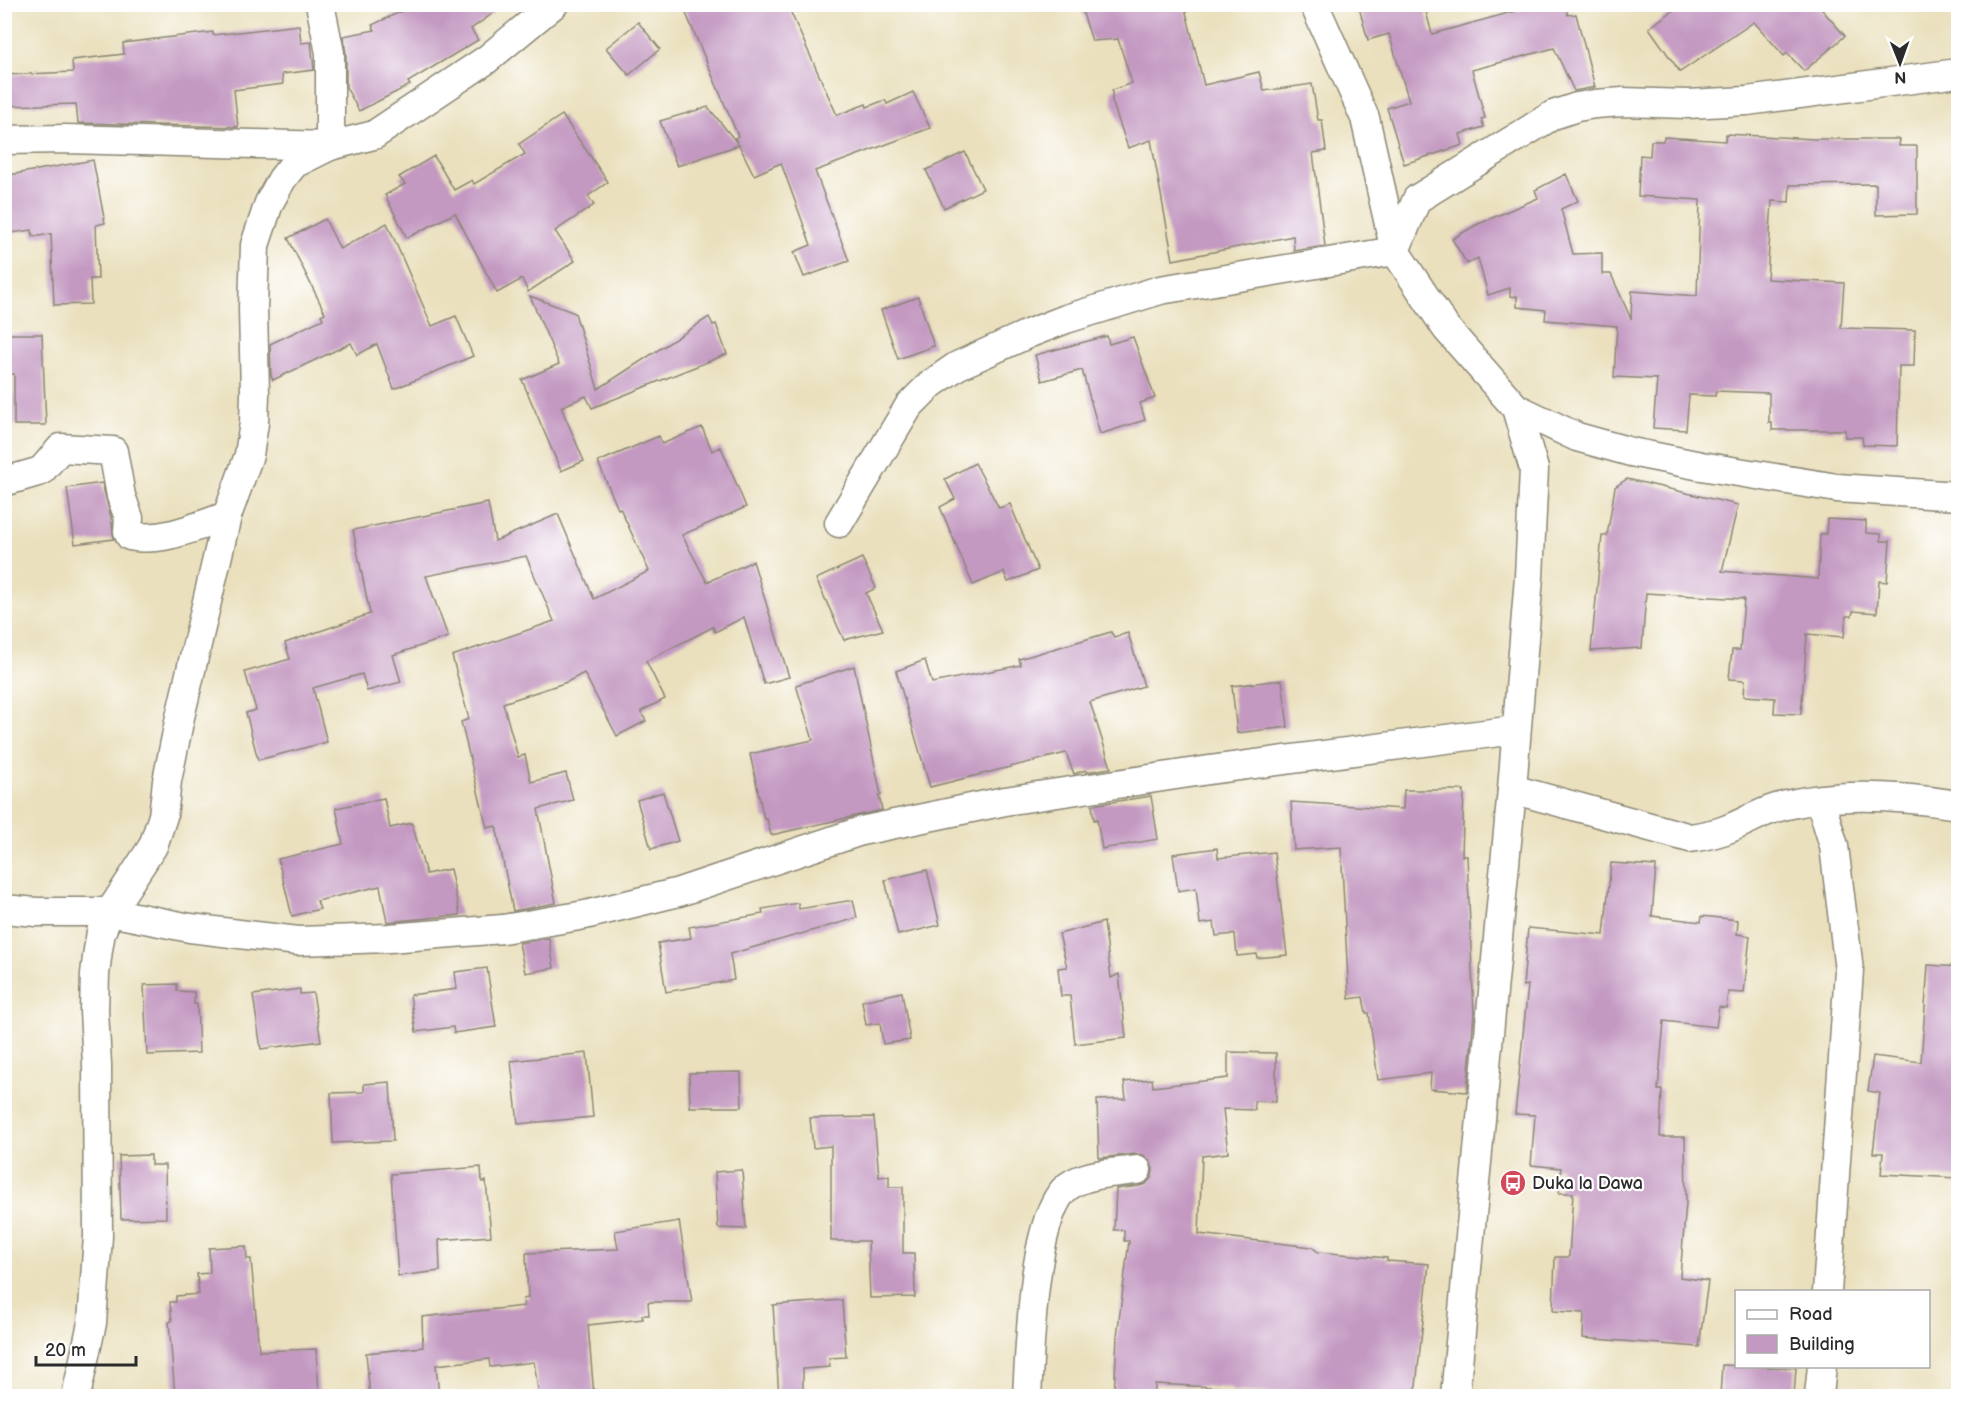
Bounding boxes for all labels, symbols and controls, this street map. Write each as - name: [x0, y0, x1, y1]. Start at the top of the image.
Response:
- north arrow: [1870, 33, 1930, 93]
- text: N: [1894, 67, 1906, 86]
- bus stop icon: Duka la Dawa: [1498, 1168, 1528, 1198]
- place label: Duka la Dawa: [1532, 1173, 1643, 1194]
- legend: [1735, 1290, 1930, 1368]
- text: Road: [1789, 1304, 1833, 1325]
- scale bar: [36, 1329, 136, 1367]
- text: Building: [1789, 1334, 1855, 1355]
- text: 20 m: [45, 1340, 86, 1361]

